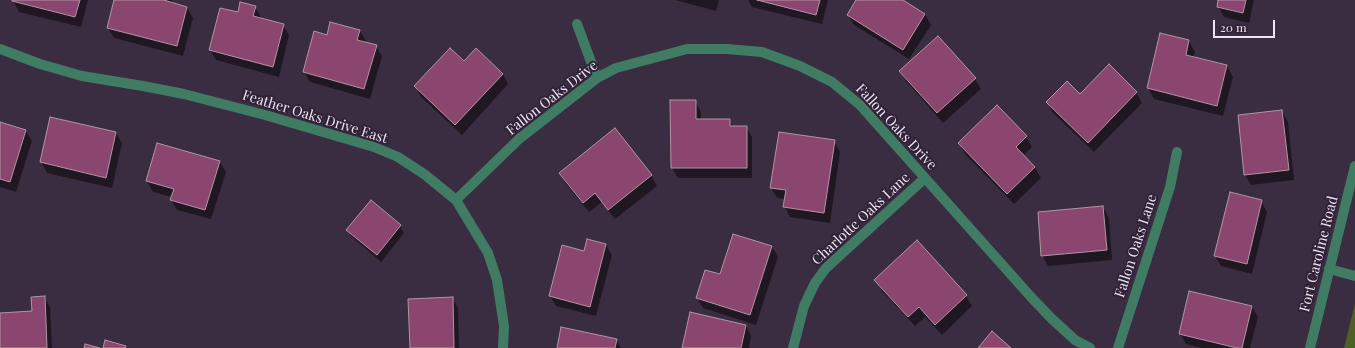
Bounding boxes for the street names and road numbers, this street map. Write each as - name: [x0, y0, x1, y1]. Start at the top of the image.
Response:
- street label: Fallon Oaks Drive: [503, 57, 601, 139]
- street label: Fallon Oaks Drive: [852, 81, 940, 173]
- street label: Feather Oaks Drive East: [240, 87, 390, 147]
- street label: Charlotte Oaks Lane: [809, 169, 913, 269]
- street label: Fallon Oaks Lane: [1111, 192, 1161, 300]
- street label: Fort Caroline Road: [1296, 194, 1342, 314]

